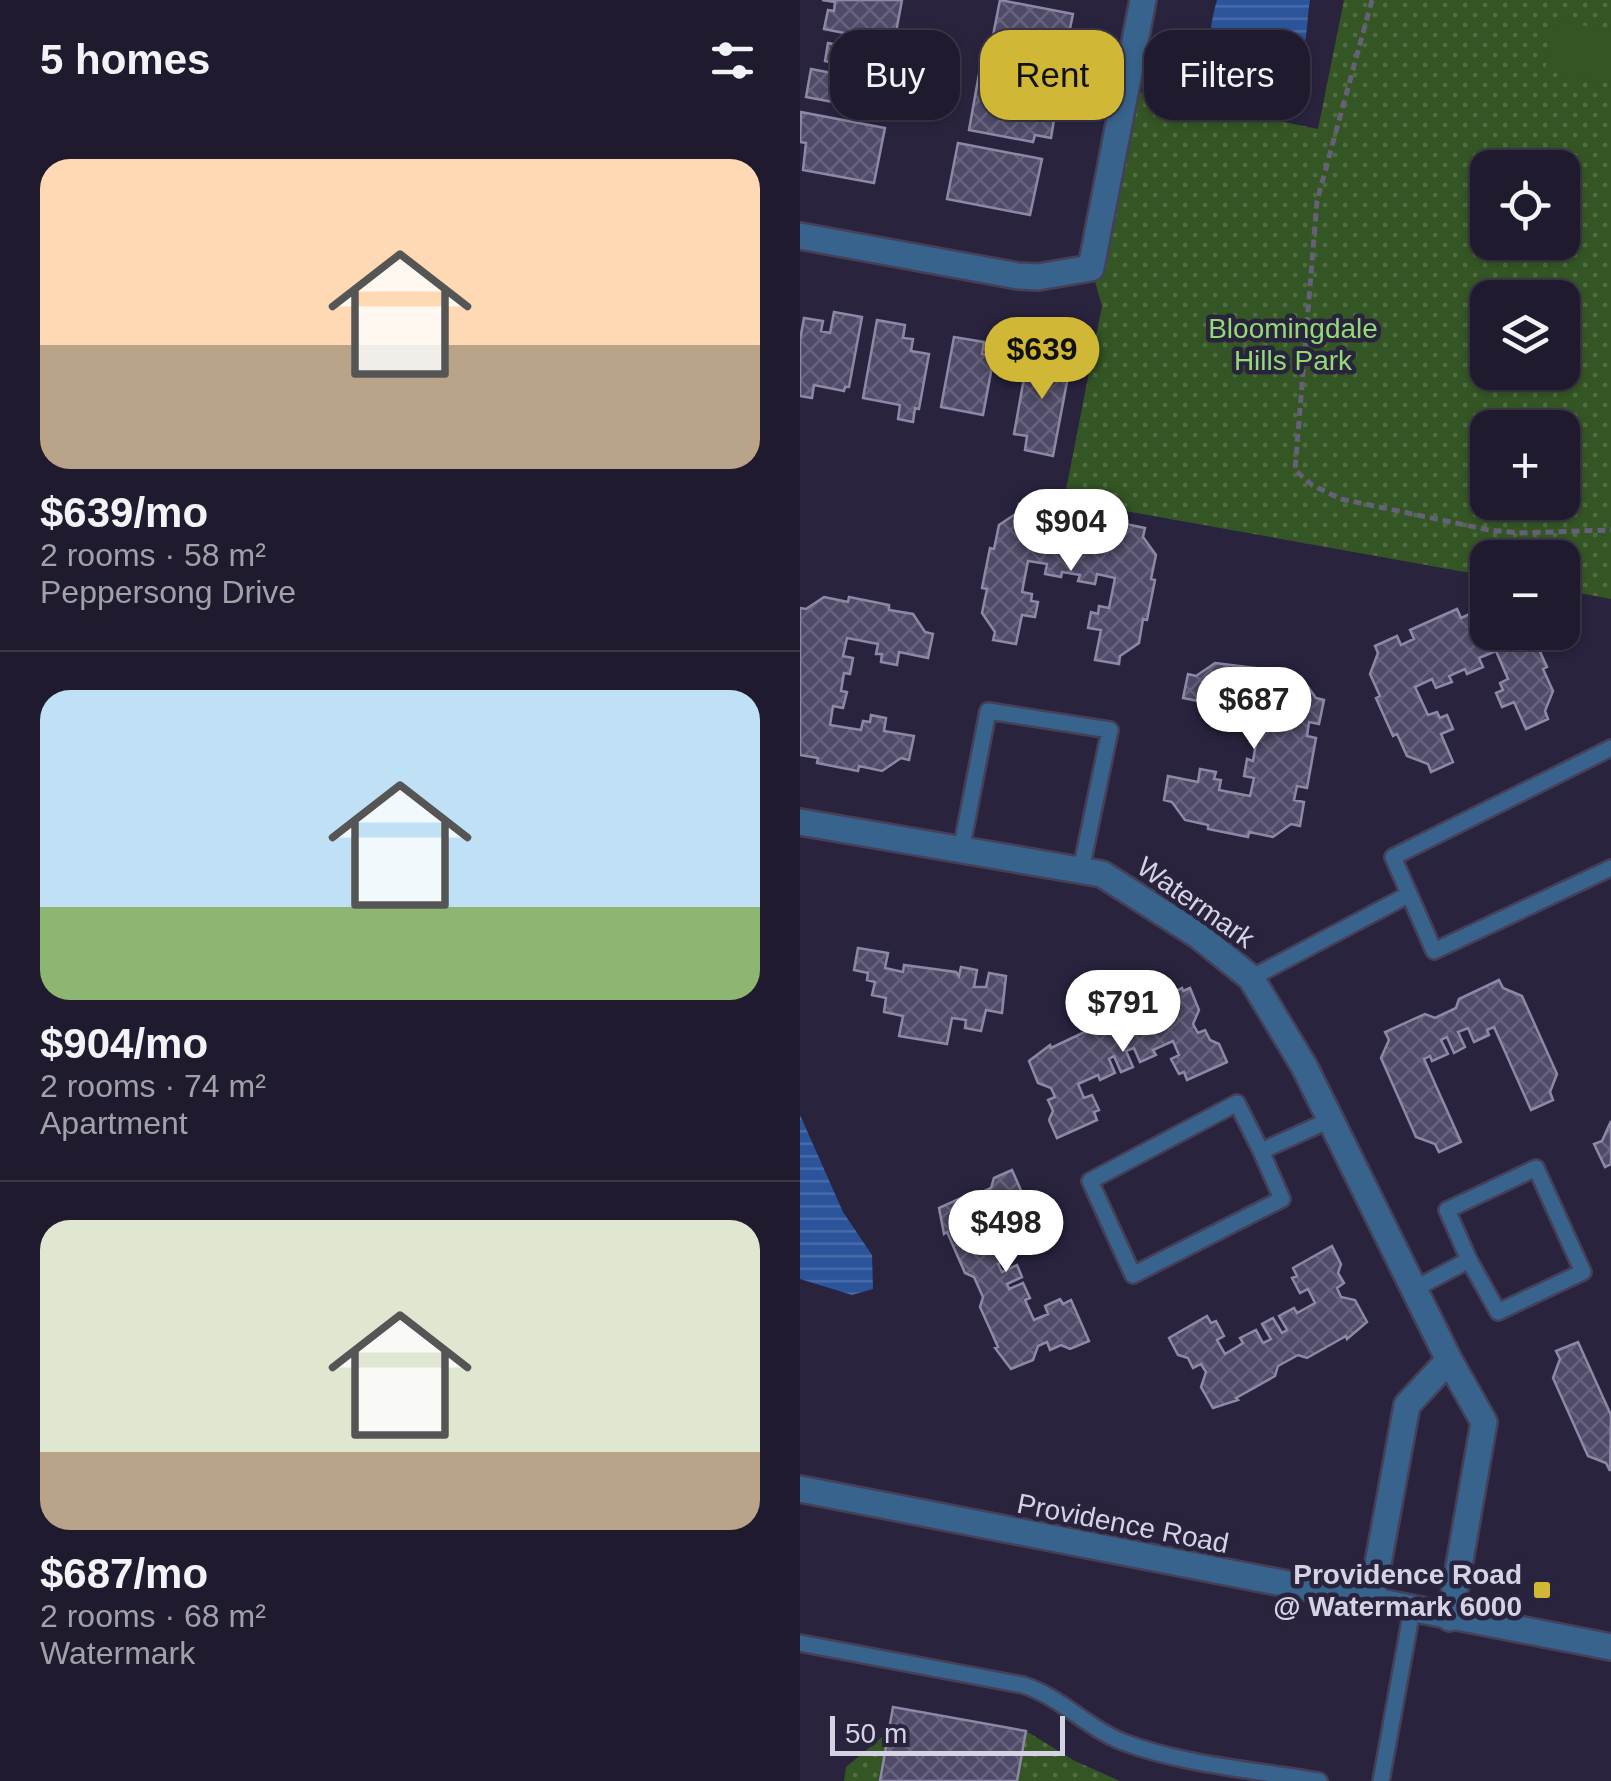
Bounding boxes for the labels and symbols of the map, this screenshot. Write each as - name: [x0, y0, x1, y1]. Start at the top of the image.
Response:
- park label: Bloomingdale Hills Park: [1208, 313, 1378, 376]
- pin: $639: [983, 317, 1101, 402]
- pin: $904: [1012, 489, 1130, 574]
- pin: $687: [1195, 667, 1313, 752]
- street label: Watermark: [1131, 851, 1261, 955]
- pin: $791: [1064, 970, 1182, 1055]
- pin: $498: [947, 1190, 1065, 1275]
- street label: Providence Road: [1015, 1488, 1231, 1559]
- place label: Providence Road @ Watermark 6000: [1273, 1559, 1522, 1622]
- marker: Providence Road @ Watermark 6000: [1531, 1579, 1553, 1601]
- scale bar: [830, 1711, 1065, 1756]

